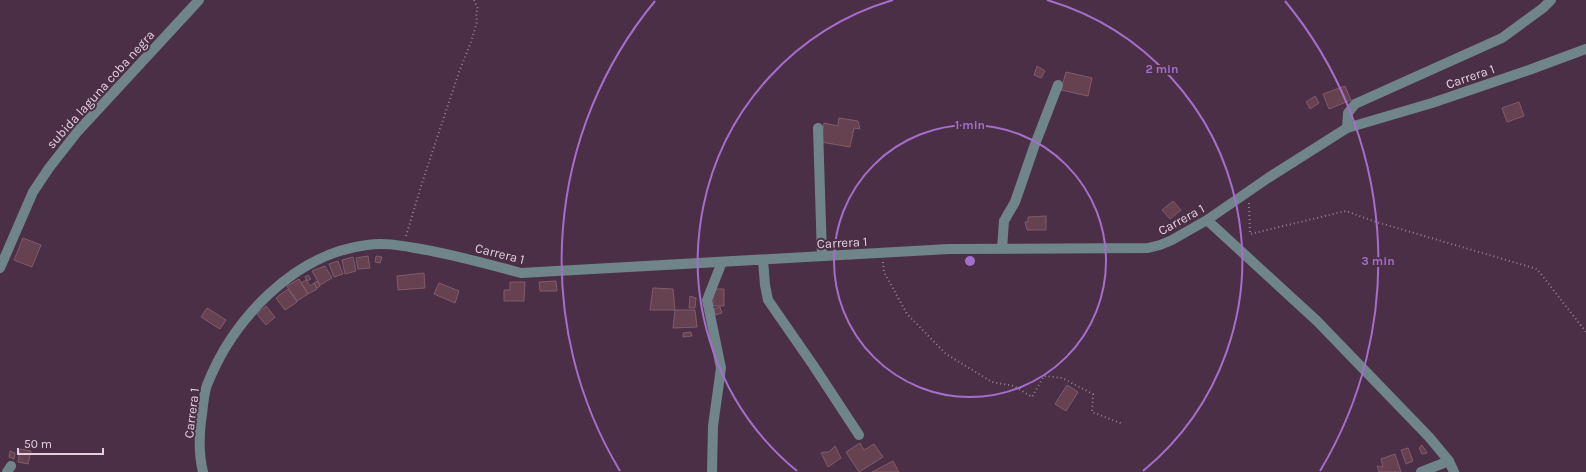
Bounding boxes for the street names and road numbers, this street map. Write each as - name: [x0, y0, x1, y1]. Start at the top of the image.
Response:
- street label: subida laguna coba negra: [43, 27, 157, 151]
- street label: Carrera 1: [1444, 61, 1496, 92]
- street label: Carrera 1: [1156, 201, 1207, 238]
- street label: Carrera 1: [816, 234, 868, 251]
- street label: Carrera 1: [474, 240, 526, 267]
- street label: Carrera 1: [181, 387, 202, 439]

